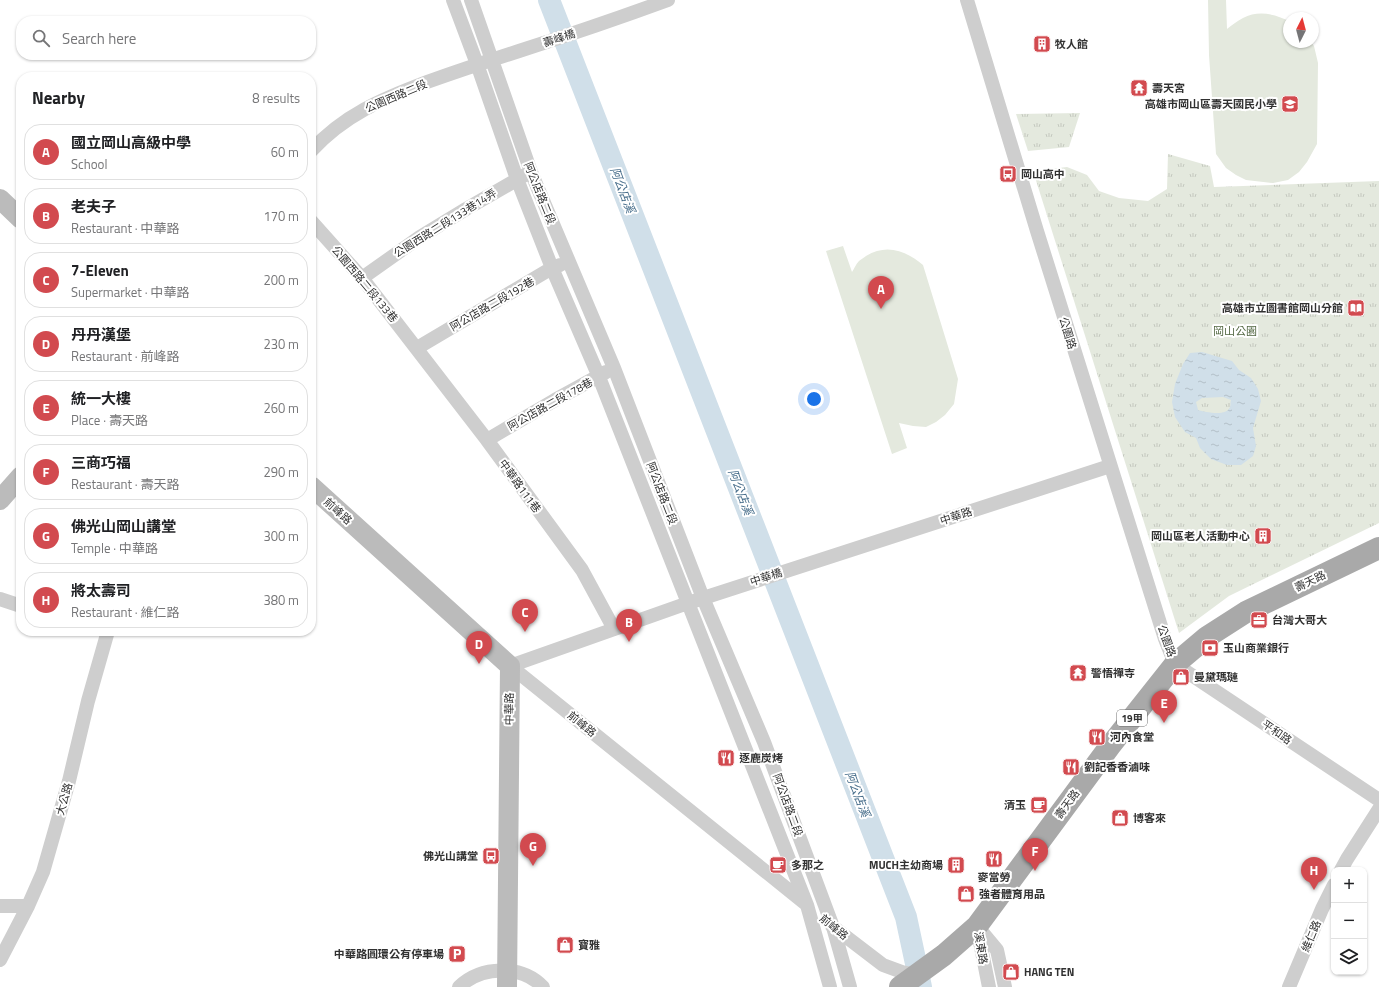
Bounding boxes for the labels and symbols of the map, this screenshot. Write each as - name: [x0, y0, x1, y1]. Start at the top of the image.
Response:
- north arrow: [1283, 12, 1319, 48]
- street label: 壽峰橋: [541, 25, 577, 51]
- building icon: 牧人館: [1032, 34, 1052, 54]
- place label: 牧人館: [1054, 36, 1088, 52]
- street label: 公園西路二段: [362, 76, 430, 116]
- temple icon: 壽天宮: [1129, 78, 1149, 98]
- place label: 壽天宮: [1152, 80, 1185, 96]
- school or university icon: 高雄市岡山區壽天國民小學: [1280, 94, 1300, 114]
- place label: 高雄市岡山區壽天國民小學: [1145, 96, 1277, 112]
- street label: 阿公店路二段: [520, 159, 560, 227]
- water label: 阿公店溪: [606, 164, 641, 218]
- bus stop icon: 岡山高中: [998, 164, 1018, 184]
- place label: 岡山高中: [1021, 166, 1065, 182]
- street label: 公園西路二段133巷14弄: [390, 185, 500, 261]
- street label: 公園西路二段133巷: [328, 242, 402, 326]
- street label: 阿公店路二段192巷: [447, 273, 537, 335]
- pin: A: [868, 276, 894, 309]
- library icon: 高雄市立圖書館岡山分館: [1346, 298, 1366, 318]
- place label: 高雄市立圖書館岡山分館: [1222, 300, 1343, 316]
- street label: 公園路: [1056, 315, 1080, 351]
- park label: 岡山公園: [1213, 323, 1257, 339]
- street label: 阿公店路二段178巷: [504, 374, 596, 434]
- your location: [804, 389, 824, 409]
- street label: 中華路111巷: [495, 456, 545, 516]
- street label: 阿公店路二段: [643, 459, 681, 527]
- water label: 阿公店溪: [724, 466, 759, 520]
- street label: 前峰路: [320, 494, 356, 528]
- street label: 中華路: [938, 503, 974, 529]
- building icon: 岡山區老人活動中心: [1253, 526, 1273, 546]
- place label: 岡山區老人活動中心: [1151, 528, 1250, 544]
- street label: 中華橋: [748, 564, 784, 590]
- street label: 壽天路: [1292, 567, 1328, 595]
- pin: C: [512, 599, 538, 632]
- pin: B: [616, 609, 642, 642]
- office icon: 台灣大哥大: [1249, 610, 1269, 630]
- place label: 台灣大哥大: [1272, 612, 1327, 628]
- street label: 公園路: [1154, 623, 1180, 659]
- pin: D: [466, 631, 492, 664]
- bank icon: 玉山商業銀行: [1200, 638, 1220, 658]
- place label: 玉山商業銀行: [1223, 640, 1289, 656]
- temple icon: 警悟禪寺: [1068, 663, 1088, 683]
- place label: 警悟禪寺: [1091, 665, 1135, 681]
- shop icon: 曼黛瑪璉: [1171, 667, 1191, 687]
- place label: 曼黛瑪璉: [1194, 669, 1238, 685]
- pin: E: [1151, 690, 1177, 723]
- street label: 中華路: [501, 692, 517, 726]
- street label: 前峰路: [564, 707, 600, 741]
- road number: 19甲: [1117, 710, 1147, 726]
- street label: 平和路: [1259, 716, 1295, 748]
- restaurant icon: 河內食堂: [1087, 727, 1107, 747]
- place label: 河內食堂: [1110, 729, 1154, 745]
- restaurant icon: 逐鹿炭烤: [716, 748, 736, 768]
- place label: 逐鹿炭烤: [739, 750, 783, 766]
- restaurant icon: 劉記香香滷味: [1061, 757, 1081, 777]
- place label: 劉記香香滷味: [1084, 759, 1150, 775]
- water label: 阿公店溪: [841, 768, 876, 822]
- street label: 阿公店路二段: [769, 771, 807, 839]
- street label: 大公路: [52, 781, 76, 817]
- street label: 壽天路: [1051, 786, 1083, 822]
- cafe icon: 清玉: [1029, 795, 1049, 815]
- place label: 清玉: [1004, 797, 1026, 813]
- shop icon: 博客來: [1110, 808, 1130, 828]
- place label: 博客來: [1133, 810, 1166, 826]
- pin: G: [520, 833, 546, 866]
- pin: F: [1022, 838, 1048, 871]
- bus stop icon: 佛光山講堂: [481, 846, 501, 866]
- place label: 佛光山講堂: [423, 848, 478, 864]
- restaurant icon: 麥當勞: [984, 849, 1004, 869]
- cafe icon: 多那之: [768, 855, 788, 875]
- building icon: MUCH主幼商場: [946, 855, 966, 875]
- place label: 多那之: [791, 857, 824, 873]
- place label: MUCH主幼商場: [869, 857, 943, 873]
- pin: H: [1301, 857, 1327, 890]
- place label: 麥當勞: [978, 869, 1011, 885]
- shop icon: 強者體育用品: [956, 884, 976, 904]
- place label: 強者體育用品: [979, 886, 1045, 902]
- street label: 前峰路: [816, 910, 852, 944]
- street label: 維仁路: [1297, 918, 1325, 954]
- street label: 溪東路: [971, 930, 991, 966]
- shop icon: 寶雅: [555, 935, 575, 955]
- place label: 寶雅: [578, 937, 600, 953]
- parking icon: 中華路圓環公有停車場: [447, 944, 467, 964]
- place label: 中華路圓環公有停車場: [334, 946, 444, 962]
- shop icon: HANG TEN: [1001, 962, 1021, 982]
- place label: HANG TEN: [1024, 964, 1074, 980]

